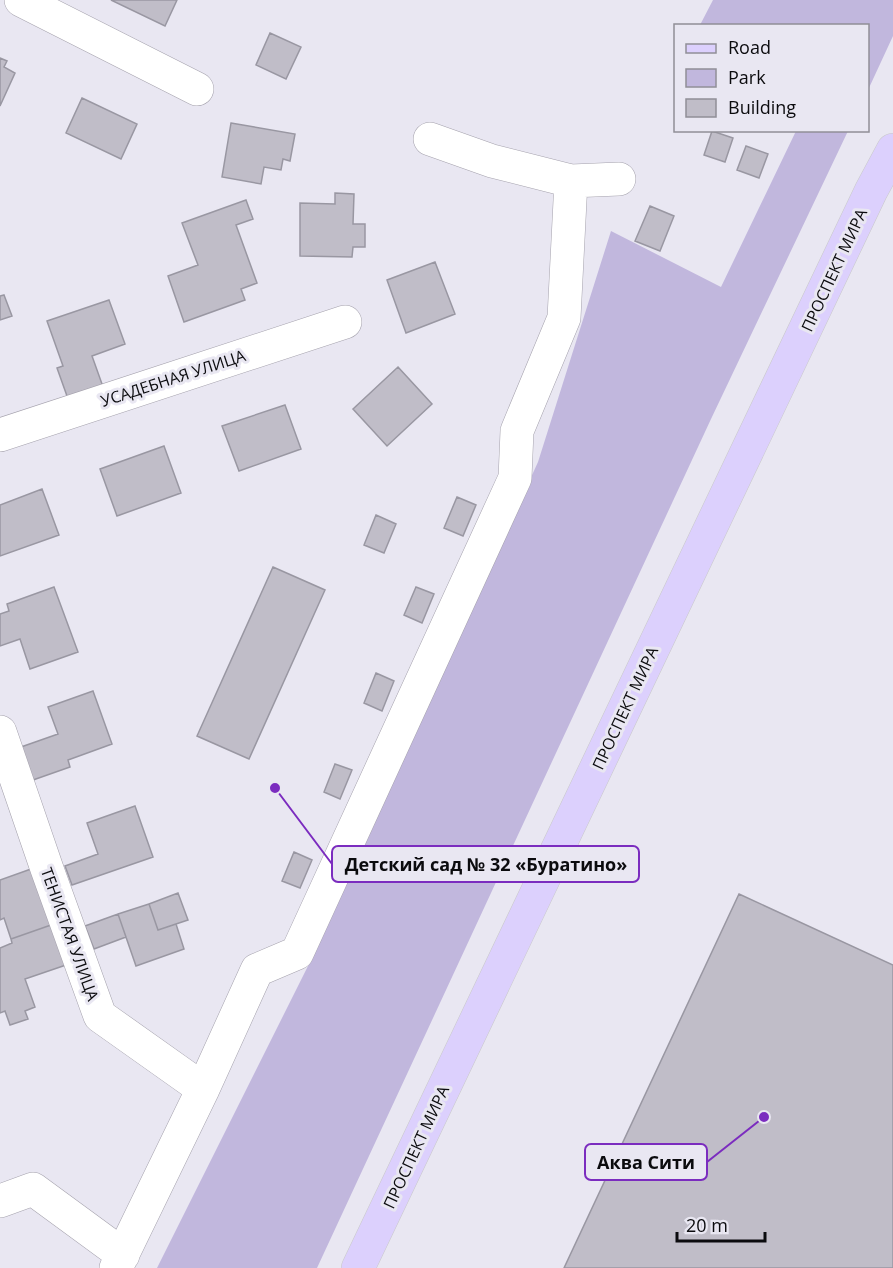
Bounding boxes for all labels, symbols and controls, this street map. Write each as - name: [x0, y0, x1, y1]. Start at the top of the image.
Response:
- legend: [674, 24, 869, 132]
- text: Road: [728, 35, 771, 59]
- text: Park: [728, 65, 766, 89]
- text: Building: [728, 95, 796, 119]
- street label: ПРОСПЕКТ МИРА: [796, 204, 873, 335]
- street label: УСАДЕБНАЯ УЛИЦА: [98, 344, 249, 412]
- street label: ПРОСПЕКТ МИРА: [587, 642, 664, 773]
- callout: Детский сад № 32 «Буратино»: [332, 846, 639, 882]
- text: Детский сад № 32 «Буратино»: [345, 852, 627, 876]
- street label: ТЕНИСТАЯ УЛИЦА: [36, 864, 105, 1004]
- street label: ПРОСПЕКТ МИРА: [378, 1081, 455, 1212]
- callout: Аква Сити: [585, 1144, 707, 1180]
- text: Аква Сити: [597, 1150, 695, 1174]
- scale bar: [677, 1205, 766, 1243]
- text: 20 m: [686, 1213, 728, 1237]

